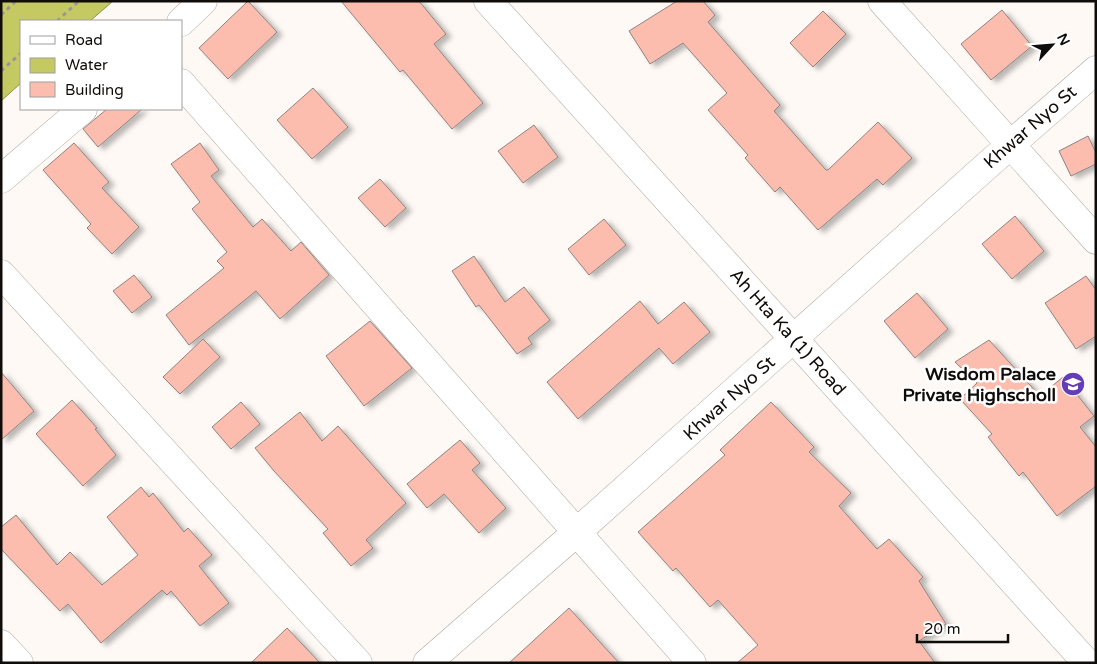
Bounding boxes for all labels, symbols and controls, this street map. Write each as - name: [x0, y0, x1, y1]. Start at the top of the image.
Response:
- legend: [20, 20, 182, 110]
- north arrow: [1027, 20, 1077, 70]
- text: Road: [65, 31, 103, 49]
- text: N: [1053, 31, 1073, 48]
- text: Water: [65, 56, 108, 74]
- text: Building: [65, 81, 124, 99]
- street label: Khwar Nyo St: [979, 81, 1081, 173]
- street label: Ah Hta Ka (1) Road: [725, 264, 851, 400]
- street label: Khwar Nyo St: [679, 351, 779, 445]
- place label: Wisdom Palace Private Highscholl: [902, 363, 1056, 406]
- school or university icon: Wisdom Palace Private Highscholl: [1060, 371, 1086, 397]
- scale bar: [917, 612, 1008, 644]
- text: 20 m: [924, 620, 961, 638]

